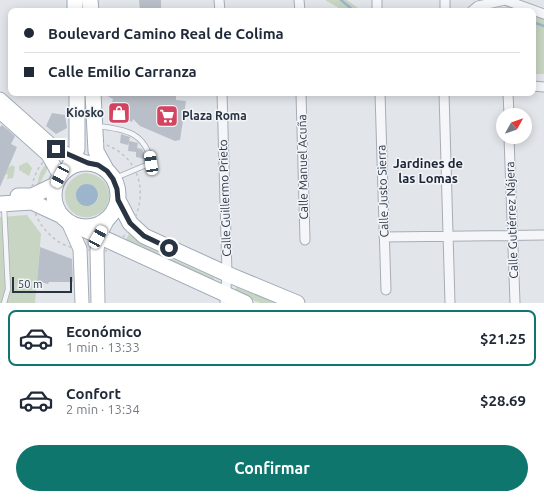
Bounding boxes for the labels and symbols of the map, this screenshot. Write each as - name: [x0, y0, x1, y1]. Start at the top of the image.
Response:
- shop icon: Kiosko: [106, 100, 132, 126]
- supermarket icon: Plaza Roma: [154, 103, 180, 129]
- place label: Kiosko: [66, 106, 104, 119]
- north arrow: [496, 108, 532, 144]
- place label: Plaza Roma: [182, 109, 247, 122]
- street label: Calle Manuel Acuña: [295, 114, 310, 220]
- street label: Calle Guillermo Prieto: [216, 139, 233, 257]
- route end: [47, 140, 65, 158]
- street label: Calle Justo Sierra: [374, 144, 391, 238]
- car: [143, 150, 159, 176]
- district label: Jardines de las Lomas: [393, 156, 463, 185]
- street label: Calle Gutiérrez Nájera: [503, 161, 520, 279]
- car: [49, 163, 71, 189]
- car: [87, 224, 109, 250]
- route start: [160, 239, 178, 257]
- scale bar: [12, 275, 72, 294]

